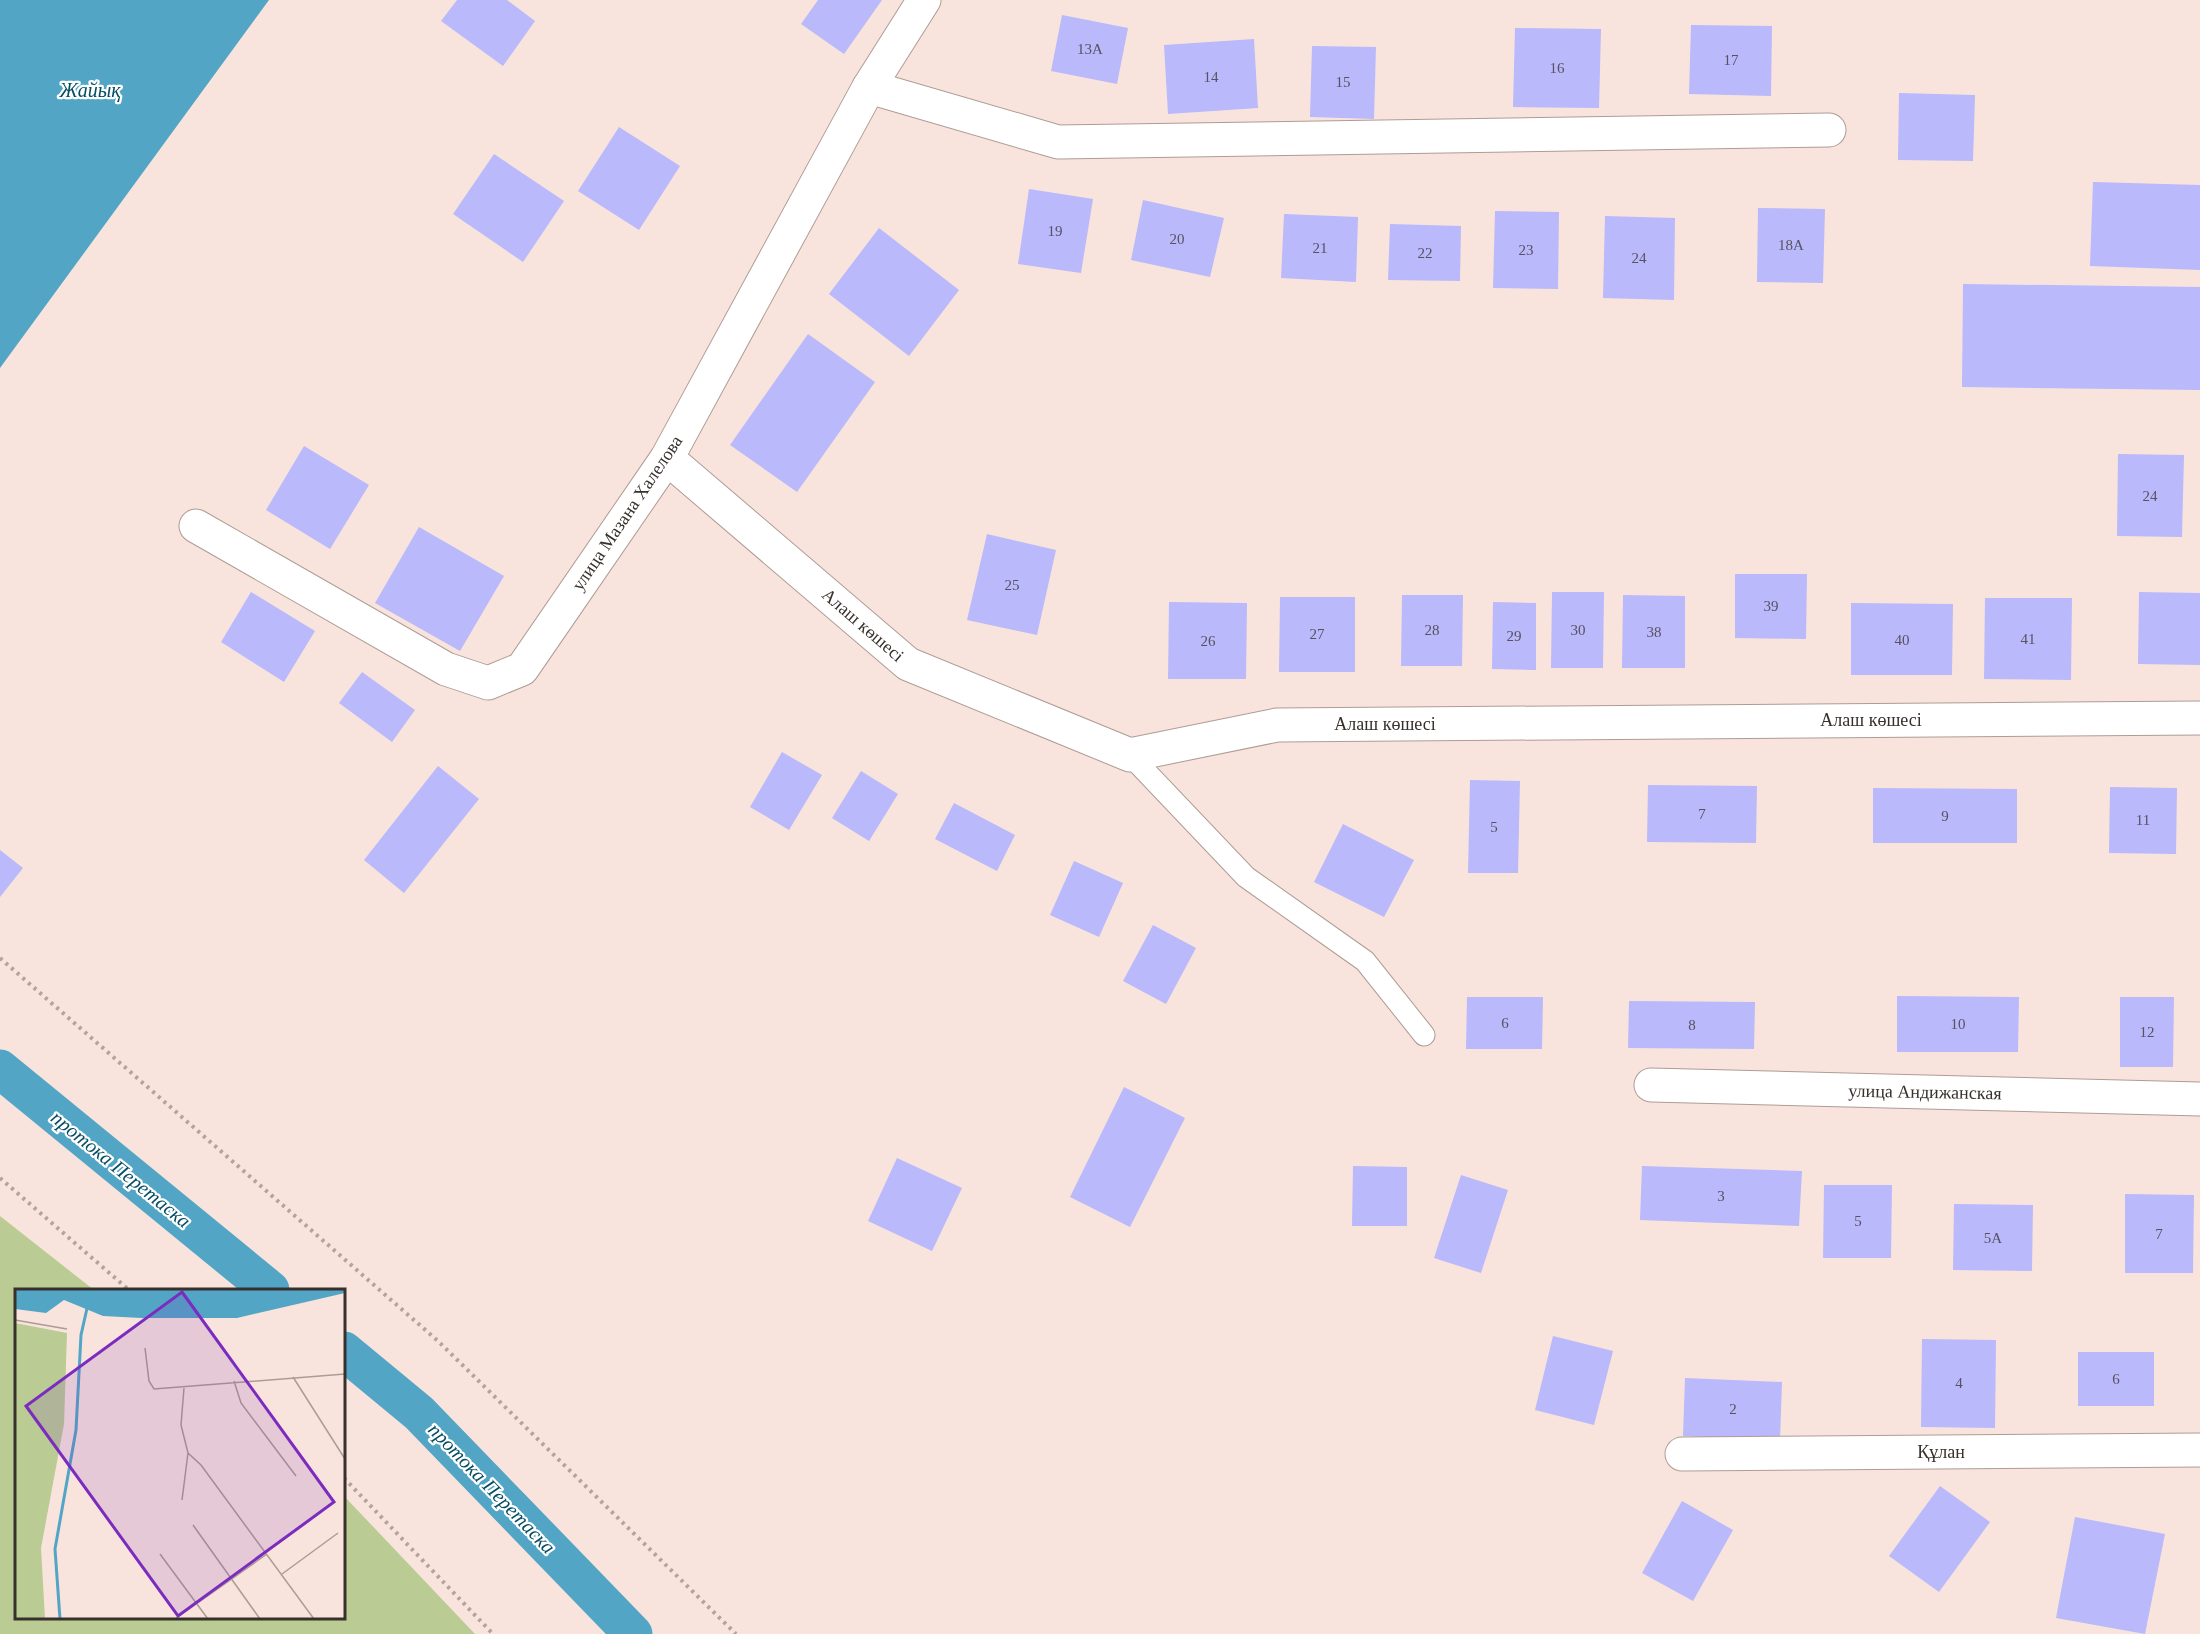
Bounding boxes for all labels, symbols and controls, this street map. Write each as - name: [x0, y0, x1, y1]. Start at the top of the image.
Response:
- house number: 13А: [1077, 41, 1103, 57]
- house number: 17: [1724, 52, 1739, 68]
- house number: 16: [1550, 60, 1565, 76]
- house number: 14: [1204, 69, 1219, 85]
- house number: 15: [1336, 74, 1351, 90]
- water label: Жайық: [58, 79, 121, 102]
- house number: 19: [1048, 223, 1063, 239]
- house number: 20: [1170, 231, 1185, 247]
- house number: 18А: [1778, 237, 1804, 253]
- house number: 21: [1313, 240, 1328, 256]
- house number: 23: [1519, 242, 1534, 258]
- house number: 22: [1418, 245, 1433, 261]
- house number: 24: [1632, 250, 1647, 266]
- street label: улица Мазана Халелова: [568, 432, 686, 594]
- house number: 24: [2143, 488, 2158, 504]
- house number: 25: [1005, 577, 1020, 593]
- street label: Алаш көшесі: [818, 584, 908, 666]
- house number: 39: [1764, 598, 1779, 614]
- house number: 28: [1425, 622, 1440, 638]
- house number: 30: [1571, 622, 1586, 638]
- house number: 38: [1647, 624, 1662, 640]
- house number: 27: [1310, 626, 1325, 642]
- house number: 29: [1507, 628, 1522, 644]
- house number: 41: [2021, 631, 2036, 647]
- house number: 40: [1895, 632, 1910, 648]
- house number: 26: [1201, 633, 1216, 649]
- street label: Алаш көшесі: [1820, 710, 1922, 730]
- street label: Алаш көшесі: [1334, 714, 1436, 734]
- house number: 7: [1698, 806, 1706, 822]
- house number: 9: [1941, 808, 1949, 824]
- house number: 11: [2136, 812, 2150, 828]
- house number: 5: [1490, 819, 1498, 835]
- house number: 6: [1501, 1015, 1509, 1031]
- house number: 10: [1951, 1016, 1966, 1032]
- house number: 8: [1688, 1017, 1696, 1033]
- house number: 12: [2140, 1024, 2155, 1040]
- street label: улица Андижанская: [1848, 1081, 2002, 1103]
- water label: протока Перетаска: [46, 1106, 195, 1233]
- house number: 3: [1717, 1188, 1725, 1204]
- house number: 5: [1854, 1213, 1862, 1229]
- house number: 7: [2155, 1226, 2163, 1242]
- house number: 5А: [1984, 1230, 2002, 1246]
- inset map: [15, 1289, 345, 1619]
- house number: 6: [2112, 1371, 2120, 1387]
- house number: 4: [1955, 1375, 1963, 1391]
- house number: 2: [1729, 1401, 1737, 1417]
- water label: протока Перетаска: [423, 1418, 560, 1558]
- street label: Құлан: [1917, 1442, 1965, 1462]

